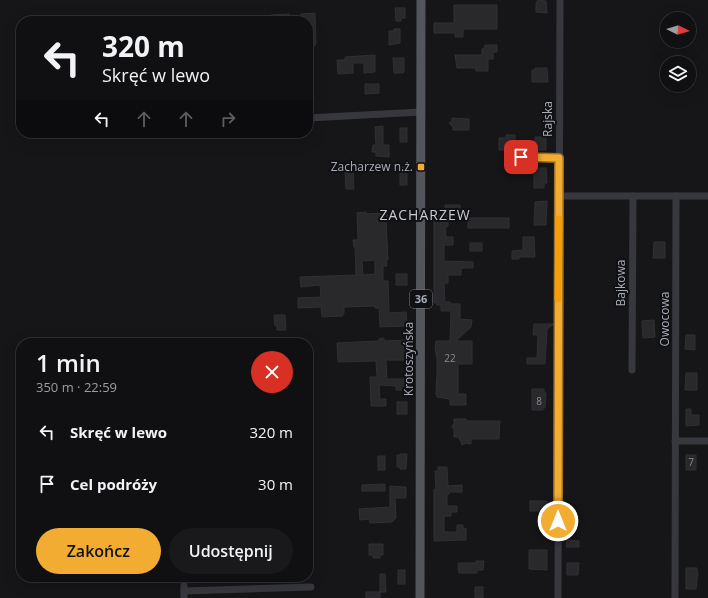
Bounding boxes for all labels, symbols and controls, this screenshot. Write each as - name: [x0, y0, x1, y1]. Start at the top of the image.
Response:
- north arrow: [660, 12, 696, 48]
- map controls: [660, 12, 696, 92]
- text: 320 m: [102, 27, 185, 65]
- icon: left: [36, 32, 88, 84]
- button: layers: [660, 56, 696, 92]
- text: Skręć w lewo: [102, 63, 210, 87]
- street label: Rajska: [539, 101, 556, 137]
- icon: left: [91, 108, 113, 130]
- icon: ahead: [133, 108, 155, 130]
- icon: ahead: [175, 108, 197, 130]
- icon: right: [217, 108, 239, 130]
- pin: [504, 140, 538, 174]
- icon: arrive: [510, 146, 532, 168]
- place label: Zacharzew n.ż.: [331, 158, 413, 175]
- marker: Zacharzew n.ż.: [416, 162, 426, 172]
- district label: ZACHARZEW: [379, 205, 471, 224]
- street label: Bajkowa: [612, 260, 629, 306]
- road number: 36: [410, 290, 432, 308]
- street label: Owocowa: [656, 292, 673, 346]
- street label: Krotoszyńska: [400, 322, 417, 396]
- text: 1 min: [36, 346, 101, 379]
- button: close: [251, 351, 293, 393]
- house number: 22: [444, 351, 456, 365]
- text: 350 m · 22:59: [36, 378, 117, 396]
- house number: 8: [536, 394, 542, 408]
- icon: left: [36, 421, 58, 443]
- text: Skręć w lewo: [70, 422, 167, 442]
- text: 320 m: [249, 422, 293, 442]
- house number: 7: [688, 455, 694, 469]
- icon: arrive: [36, 473, 58, 495]
- text: Cel podróży: [70, 474, 157, 494]
- text: 30 m: [258, 474, 293, 494]
- position arrow: [537, 500, 579, 542]
- button: Zakończ: [36, 528, 161, 574]
- button: Udostępnij: [169, 528, 293, 574]

